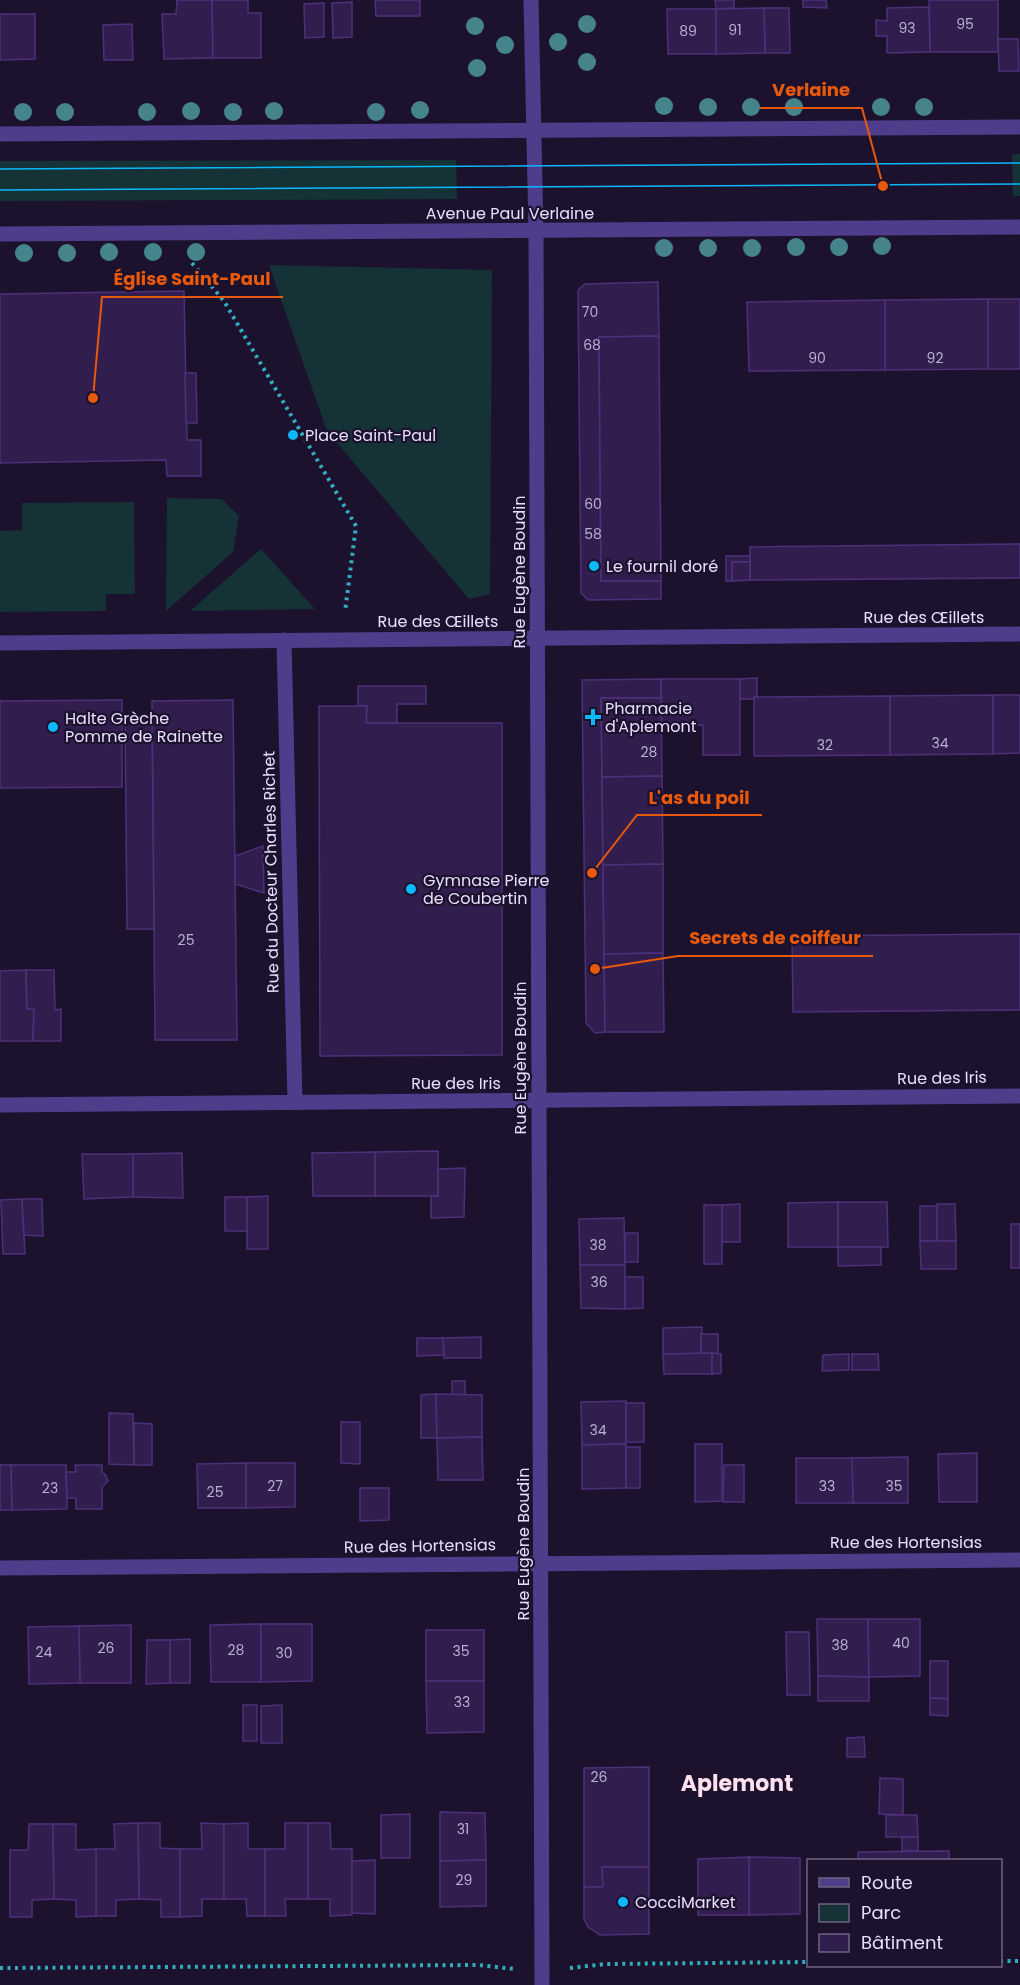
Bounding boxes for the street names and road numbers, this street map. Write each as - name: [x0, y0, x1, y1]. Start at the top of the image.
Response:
- street label: Avenue Paul Verlaine: [426, 202, 594, 225]
- street label: Rue Eugène Boudin: [508, 495, 531, 649]
- street label: Rue des Œillets: [864, 606, 984, 629]
- street label: Rue des Œillets: [378, 610, 498, 633]
- street label: Rue du Docteur Charles Richet: [257, 751, 285, 993]
- street label: Rue Eugène Boudin: [509, 981, 532, 1135]
- street label: Rue des Iris: [897, 1066, 987, 1090]
- street label: Rue des Iris: [411, 1072, 501, 1095]
- street label: Rue Eugène Boudin: [512, 1467, 535, 1621]
- street label: Rue des Hortensias: [830, 1531, 982, 1554]
- street label: Rue des Hortensias: [344, 1533, 496, 1559]

